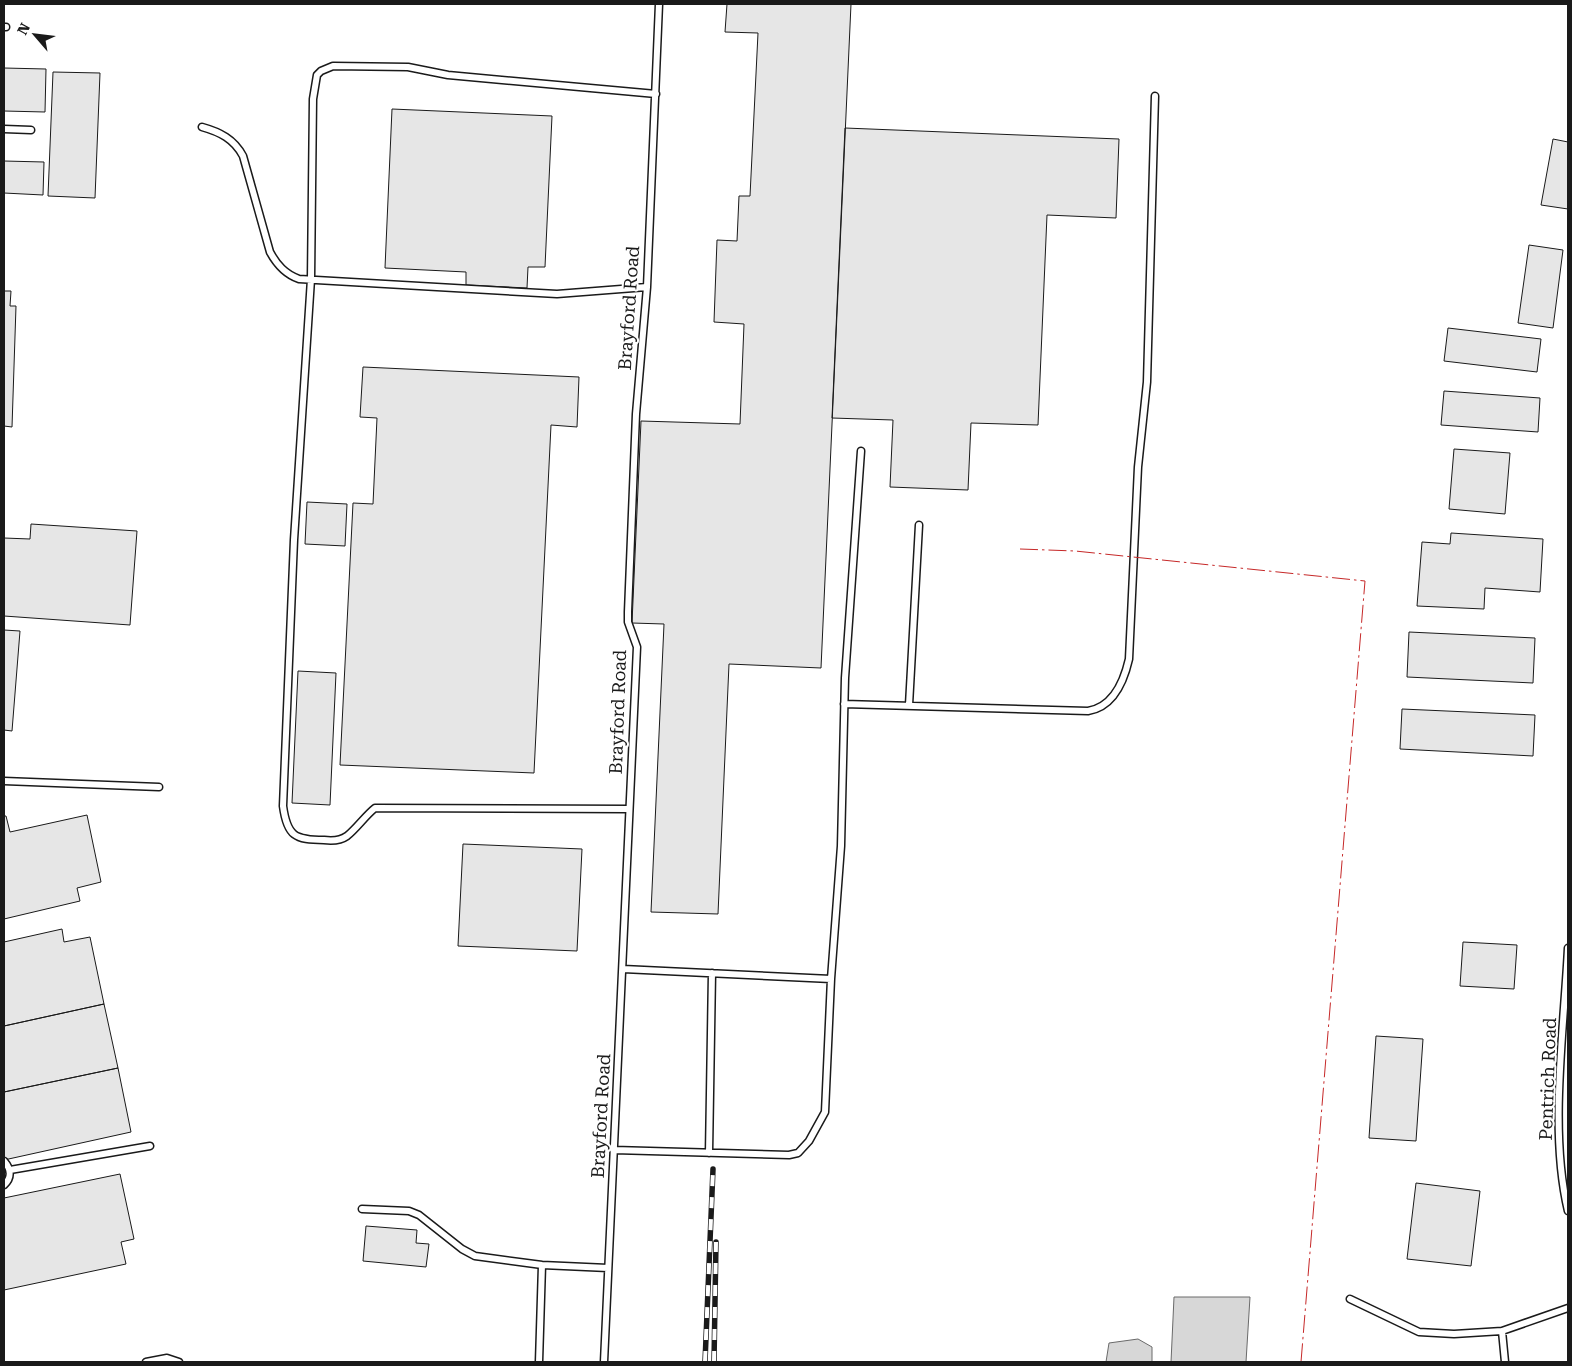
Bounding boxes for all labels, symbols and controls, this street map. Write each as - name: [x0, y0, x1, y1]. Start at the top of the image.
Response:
- north arrow: [10, 10, 60, 60]
- text: N: [14, 20, 33, 37]
- street label: Brayford Road: [614, 245, 643, 371]
- street label: Brayford Road: [605, 649, 630, 775]
- street label: Pentrich Road: [1535, 1017, 1560, 1141]
- street label: Brayford Road: [587, 1053, 614, 1179]

